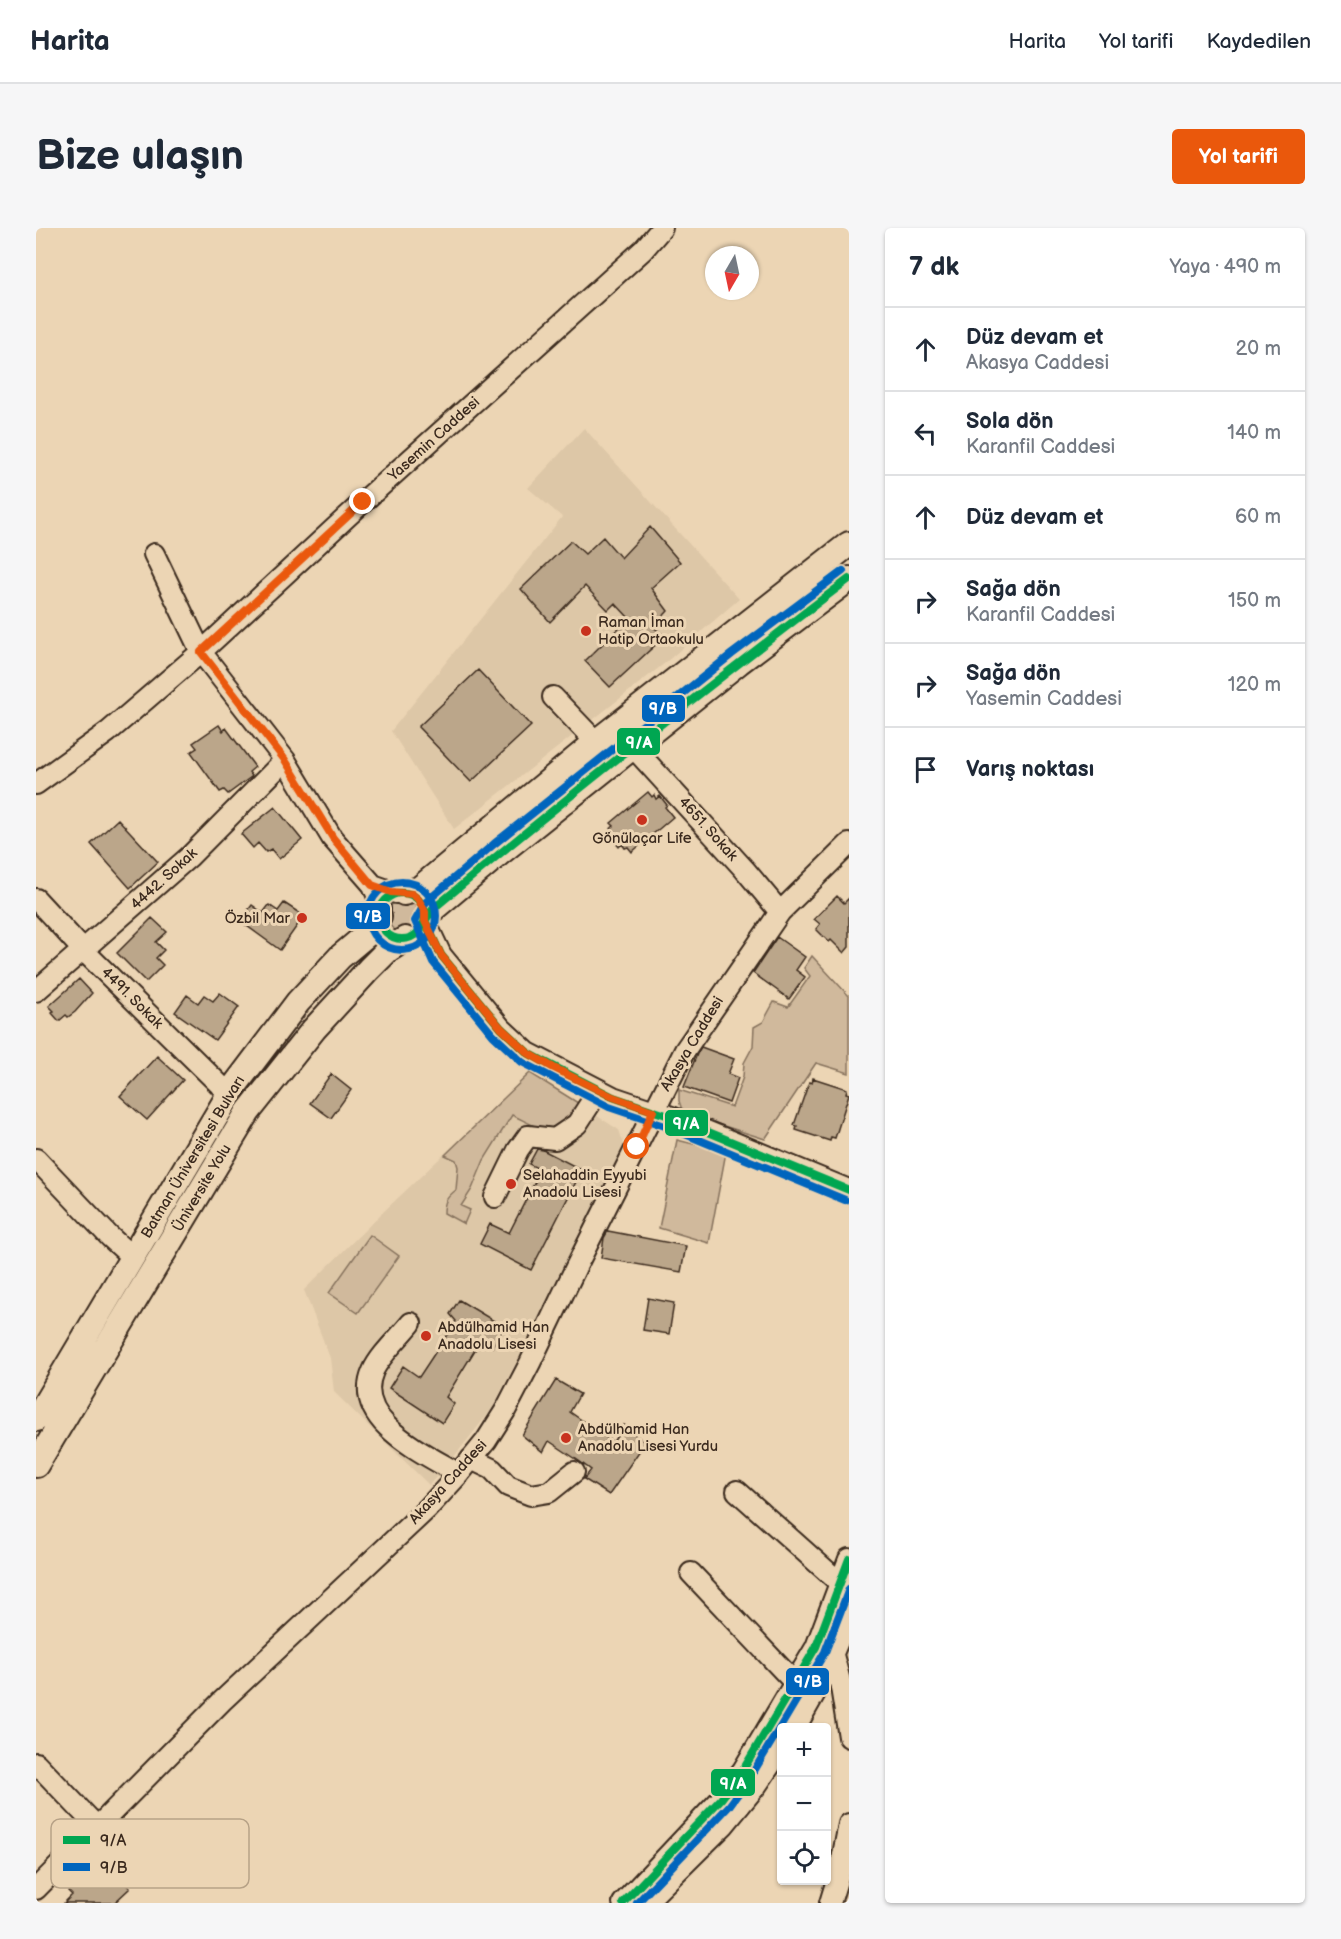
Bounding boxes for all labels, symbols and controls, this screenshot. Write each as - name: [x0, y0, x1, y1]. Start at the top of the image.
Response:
- text: Harita: [30, 25, 110, 58]
- text: Harita: [1009, 29, 1066, 54]
- text: Yol tarifi: [1099, 29, 1174, 54]
- text: Kaydedilen: [1207, 29, 1311, 54]
- button: Yol tarifi: [1172, 129, 1305, 184]
- text: Bize ulaşın: [36, 131, 244, 182]
- north arrow: [705, 246, 759, 300]
- text: 7 dk: [909, 252, 959, 283]
- text: Yaya · 490 m: [1169, 255, 1281, 279]
- text: Düz devam et: [966, 324, 1103, 351]
- icon: ahead: [909, 333, 942, 366]
- text: 20 m: [1236, 337, 1281, 361]
- text: Akasya Caddesi: [966, 351, 1109, 375]
- street label: Yasemin Caddesi: [383, 393, 484, 486]
- text: Sola dön: [966, 408, 1054, 435]
- icon: left: [909, 417, 942, 450]
- text: 140 m: [1227, 421, 1281, 445]
- text: Karanfil Caddesi: [966, 435, 1115, 459]
- route end: [349, 488, 375, 514]
- icon: ahead: [909, 501, 942, 534]
- text: Düz devam et: [966, 504, 1103, 531]
- text: 60 m: [1235, 505, 1281, 529]
- text: Sağa dön: [966, 576, 1061, 603]
- icon: right: [909, 585, 942, 618]
- text: 150 m: [1228, 589, 1281, 613]
- text: Karanfil Caddesi: [966, 603, 1115, 627]
- place label: Raman İman Hatip Ortaokulu: [598, 613, 704, 649]
- marker: Raman İman Hatip Ortaokulu: [579, 624, 593, 638]
- text: Sağa dön: [966, 660, 1061, 687]
- icon: right: [909, 669, 942, 702]
- text: 120 m: [1228, 673, 1281, 697]
- text: Yasemin Caddesi: [966, 687, 1122, 711]
- line badge: 9/B: [641, 694, 686, 723]
- text: 9/B: [649, 700, 677, 719]
- line badge: 9/A: [616, 727, 661, 756]
- text: 9/A: [626, 734, 653, 753]
- icon: arrive: [909, 753, 942, 786]
- text: Varış noktası: [966, 756, 1094, 783]
- street label: 4651. Sokak: [674, 793, 742, 866]
- marker: Gönülaçar Life: [635, 813, 649, 827]
- place label: Gönülaçar Life: [592, 829, 692, 848]
- street label: 4442. Sokak: [127, 844, 202, 914]
- line badge: 9/B: [345, 902, 391, 930]
- text: 9/B: [354, 908, 382, 927]
- place label: Özbil Mar: [225, 909, 291, 928]
- marker: Özbil Mar: [295, 911, 309, 925]
- street label: 4491. Sokak: [97, 963, 167, 1033]
- street label: Akasya Caddesi: [656, 993, 728, 1095]
- street label: Batman Üniversitesi Bulvarı: [137, 1072, 249, 1242]
- line badge: 9/A: [664, 1109, 709, 1137]
- text: 9/A: [673, 1115, 700, 1134]
- route start: [623, 1133, 649, 1159]
- street label: Üniversite Yolu: [168, 1141, 236, 1235]
- place label: Selahaddin Eyyubi Anadolu Lisesi: [523, 1166, 647, 1202]
- marker: Selahaddin Eyyubi Anadolu Lisesi: [504, 1177, 518, 1191]
- place label: Abdülhamid Han Anadolu Lisesi: [438, 1318, 549, 1354]
- marker: Abdülhamid Han Anadolu Lisesi: [419, 1329, 433, 1343]
- place label: Abdülhamid Han Anadolu Lisesi Yurdu: [578, 1420, 718, 1456]
- marker: Abdülhamid Han Anadolu Lisesi Yurdu: [559, 1431, 573, 1445]
- street label: Akasya Caddesi: [405, 1436, 491, 1528]
- line badge: 9/B: [785, 1667, 830, 1696]
- text: 9/B: [794, 1673, 822, 1692]
- map controls: [777, 1723, 831, 1885]
- button: +: [777, 1723, 831, 1777]
- line badge: 9/A: [710, 1768, 756, 1797]
- text: 9/A: [720, 1775, 747, 1794]
- button: −: [777, 1777, 831, 1831]
- legend: [51, 1819, 249, 1888]
- button: locate: [777, 1831, 831, 1885]
- text: 9/A: [100, 1832, 126, 1851]
- text: 9/B: [100, 1859, 127, 1878]

